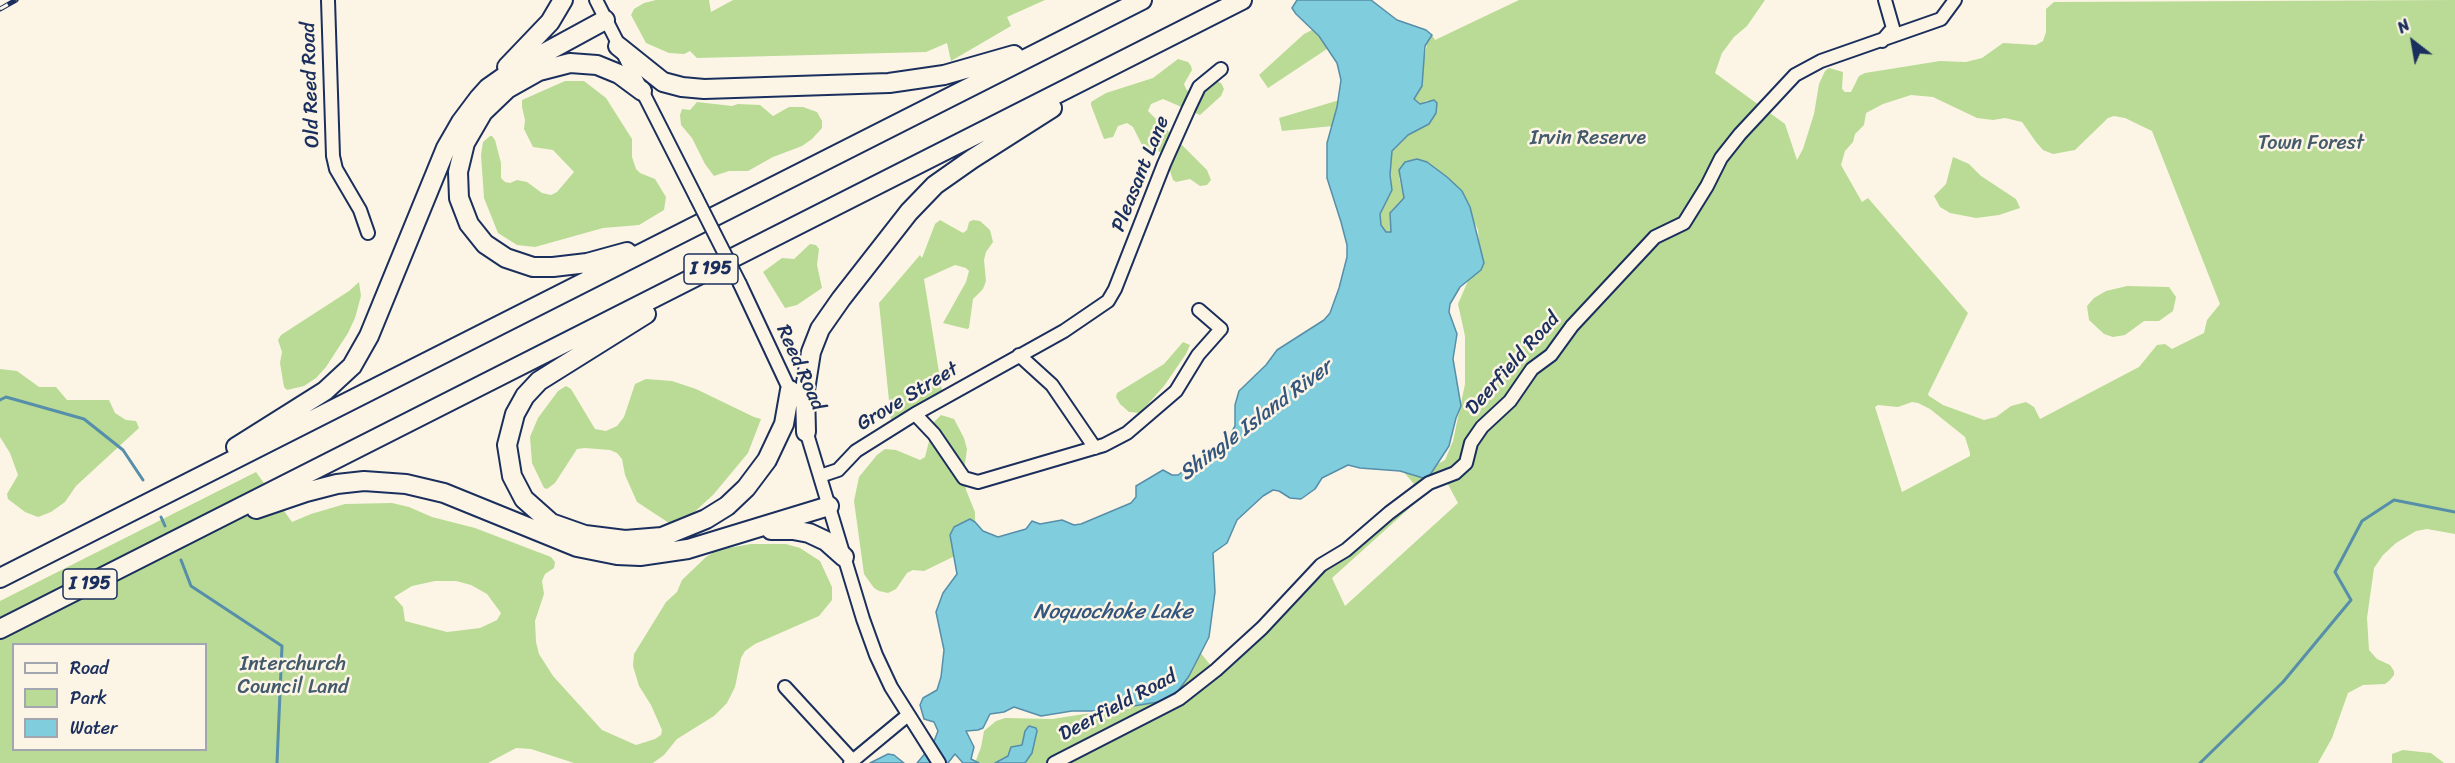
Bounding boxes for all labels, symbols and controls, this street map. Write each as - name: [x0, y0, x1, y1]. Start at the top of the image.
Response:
- text: N: [2391, 11, 2416, 41]
- north arrow: [2383, 12, 2443, 72]
- street label: Old Reed Road: [297, 22, 325, 148]
- street label: Pleasant Lane: [1107, 113, 1175, 235]
- park label: Irvin Reserve: [1530, 127, 1646, 151]
- park label: Town Forest: [2258, 132, 2364, 156]
- road number: I 195: [684, 254, 738, 284]
- street label: Deerfield Road: [1461, 308, 1565, 420]
- street label: Reed Road: [770, 321, 830, 415]
- water label: Shingle Island River: [1175, 355, 1337, 487]
- street label: Grove Street: [853, 357, 963, 437]
- road number: I 195: [63, 569, 117, 599]
- water label: Noquochoke Lake: [1034, 600, 1192, 626]
- legend: [12, 643, 207, 751]
- text: Road: [70, 652, 109, 684]
- park label: Interchurch Council Land: [237, 653, 349, 700]
- street label: Deerfield Road: [1055, 665, 1181, 747]
- text: Park: [70, 682, 107, 714]
- text: Water: [70, 712, 117, 744]

